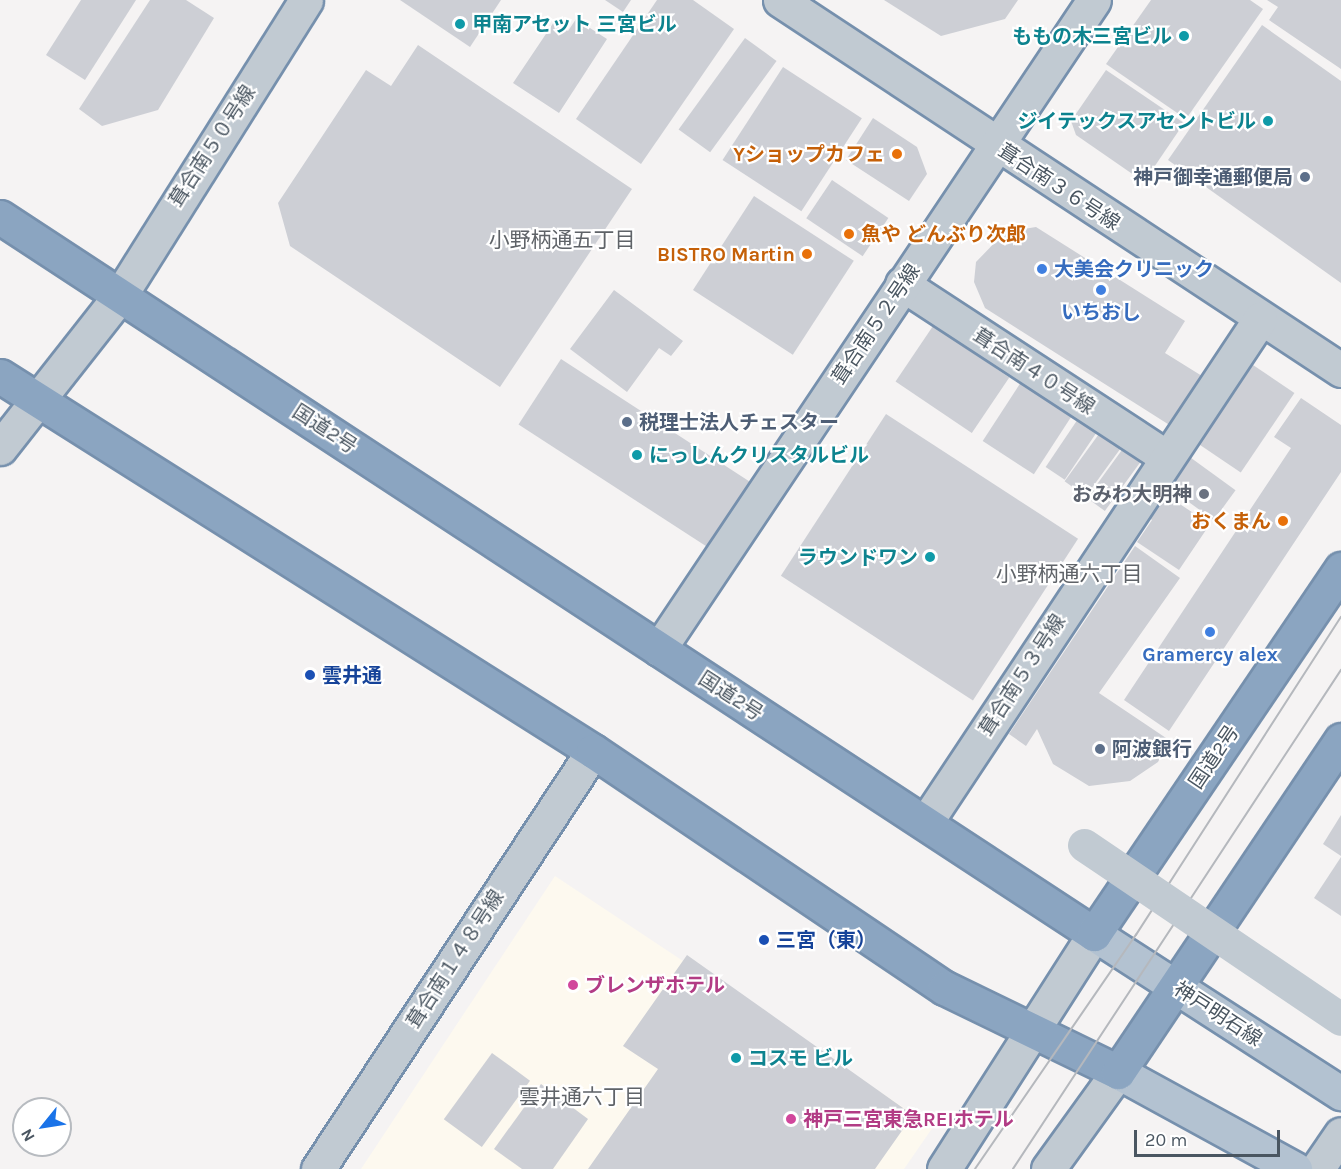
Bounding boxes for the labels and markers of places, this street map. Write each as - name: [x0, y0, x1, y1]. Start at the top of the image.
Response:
- place label: 甲南アセット 三宮ビル: [472, 12, 677, 36]
- marker: 甲南アセット 三宮ビル: [453, 17, 467, 31]
- place label: ももの木三宮ビル: [1012, 24, 1172, 48]
- marker: ももの木三宮ビル: [1177, 29, 1191, 43]
- place label: ジイテックスアセントビル: [1016, 109, 1256, 133]
- marker: ジイテックスアセントビル: [1261, 114, 1275, 128]
- place label: Yショップカフェ: [733, 142, 885, 166]
- marker: Yショップカフェ: [890, 147, 904, 161]
- place label: 神戸御幸通郵便局: [1133, 165, 1293, 189]
- marker: 神戸御幸通郵便局: [1298, 170, 1312, 184]
- place label: 魚や どんぶり次郎: [861, 222, 1026, 246]
- marker: 魚や どんぶり次郎: [842, 227, 856, 241]
- place label: BISTRO Martin: [657, 242, 795, 266]
- marker: BISTRO Martin: [800, 247, 814, 261]
- place label: 大美会クリニック: [1054, 257, 1214, 281]
- marker: 大美会クリニック: [1035, 262, 1049, 276]
- marker: いちおし: [1094, 283, 1108, 297]
- place label: いちおし: [1061, 300, 1141, 324]
- place label: 税理士法人チェスター: [639, 410, 839, 434]
- marker: 税理士法人チェスター: [620, 415, 634, 429]
- place label: にっしんクリスタルビル: [649, 443, 869, 467]
- marker: にっしんクリスタルビル: [630, 448, 644, 462]
- place label: おみわ大明神: [1072, 482, 1192, 506]
- marker: おみわ大明神: [1197, 487, 1211, 501]
- place label: おくまん: [1191, 509, 1271, 533]
- marker: おくまん: [1276, 514, 1290, 528]
- place label: ラウンドワン: [798, 545, 918, 569]
- marker: ラウンドワン: [923, 550, 937, 564]
- marker: Gramercy alex: [1203, 625, 1217, 639]
- place label: Gramercy alex: [1142, 642, 1278, 666]
- place label: 雲井通: [322, 663, 382, 687]
- marker: 雲井通: [303, 668, 317, 682]
- place label: 阿波銀行: [1112, 737, 1192, 761]
- marker: 阿波銀行: [1093, 742, 1107, 756]
- place label: 三宮（東）: [776, 928, 876, 952]
- marker: 三宮（東）: [757, 933, 771, 947]
- place label: ブレンザホテル: [585, 973, 725, 997]
- marker: ブレンザホテル: [566, 978, 580, 992]
- place label: コスモ ビル: [748, 1046, 853, 1070]
- marker: コスモ ビル: [729, 1051, 743, 1065]
- place label: 神戸三宮東急REIホテル: [803, 1107, 1014, 1131]
- marker: 神戸三宮東急REIホテル: [784, 1112, 798, 1126]

